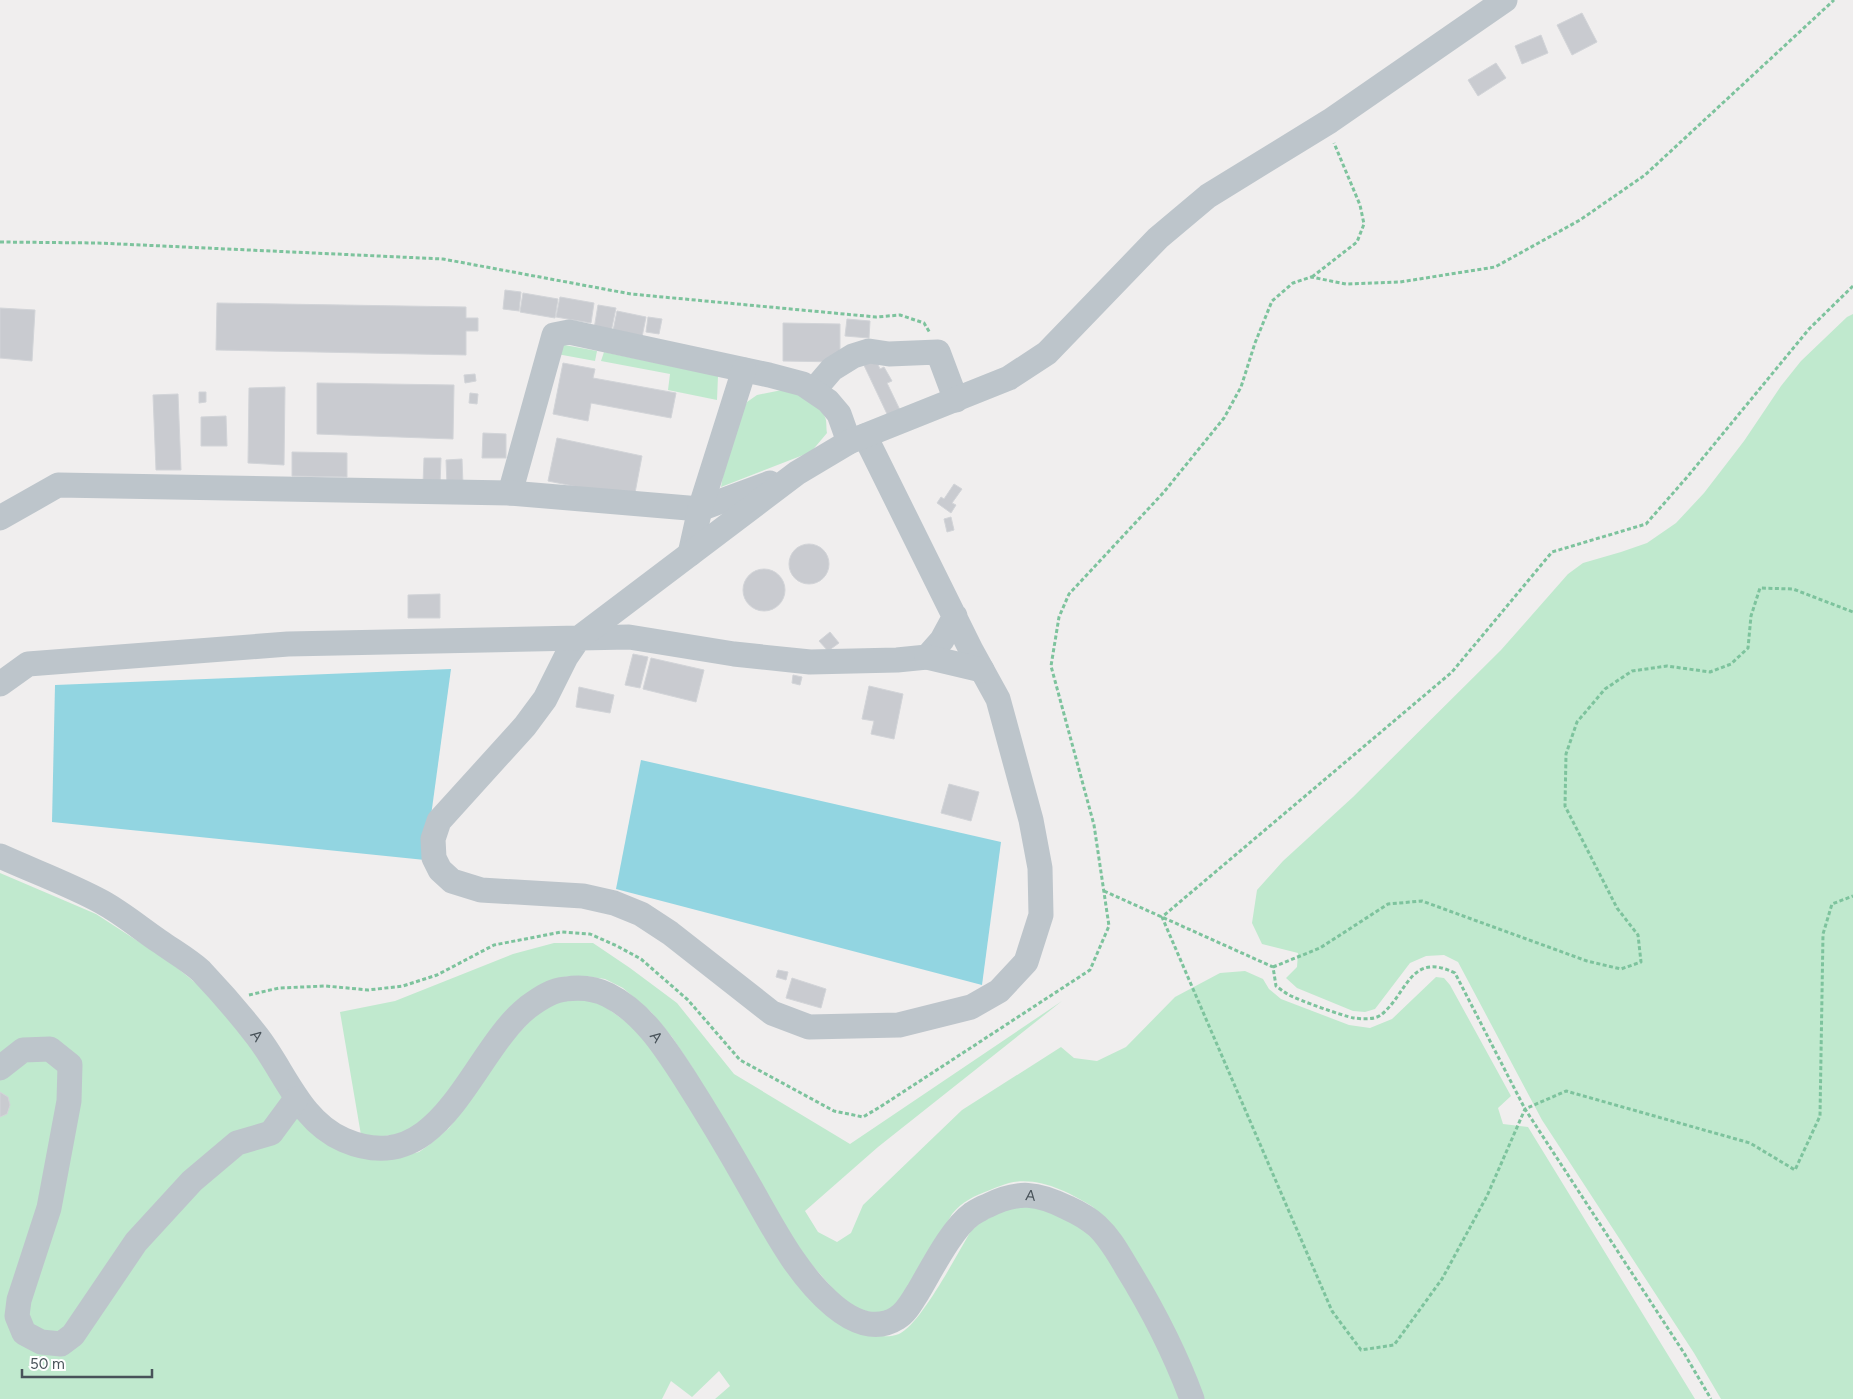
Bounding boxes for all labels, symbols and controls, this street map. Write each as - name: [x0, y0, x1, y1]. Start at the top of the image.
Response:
- street label: A: [246, 1026, 267, 1045]
- street label: A: [646, 1027, 667, 1047]
- street label: A: [1025, 1186, 1036, 1205]
- scale bar: [22, 1346, 152, 1378]
- text: 50 m: [30, 1355, 65, 1373]

